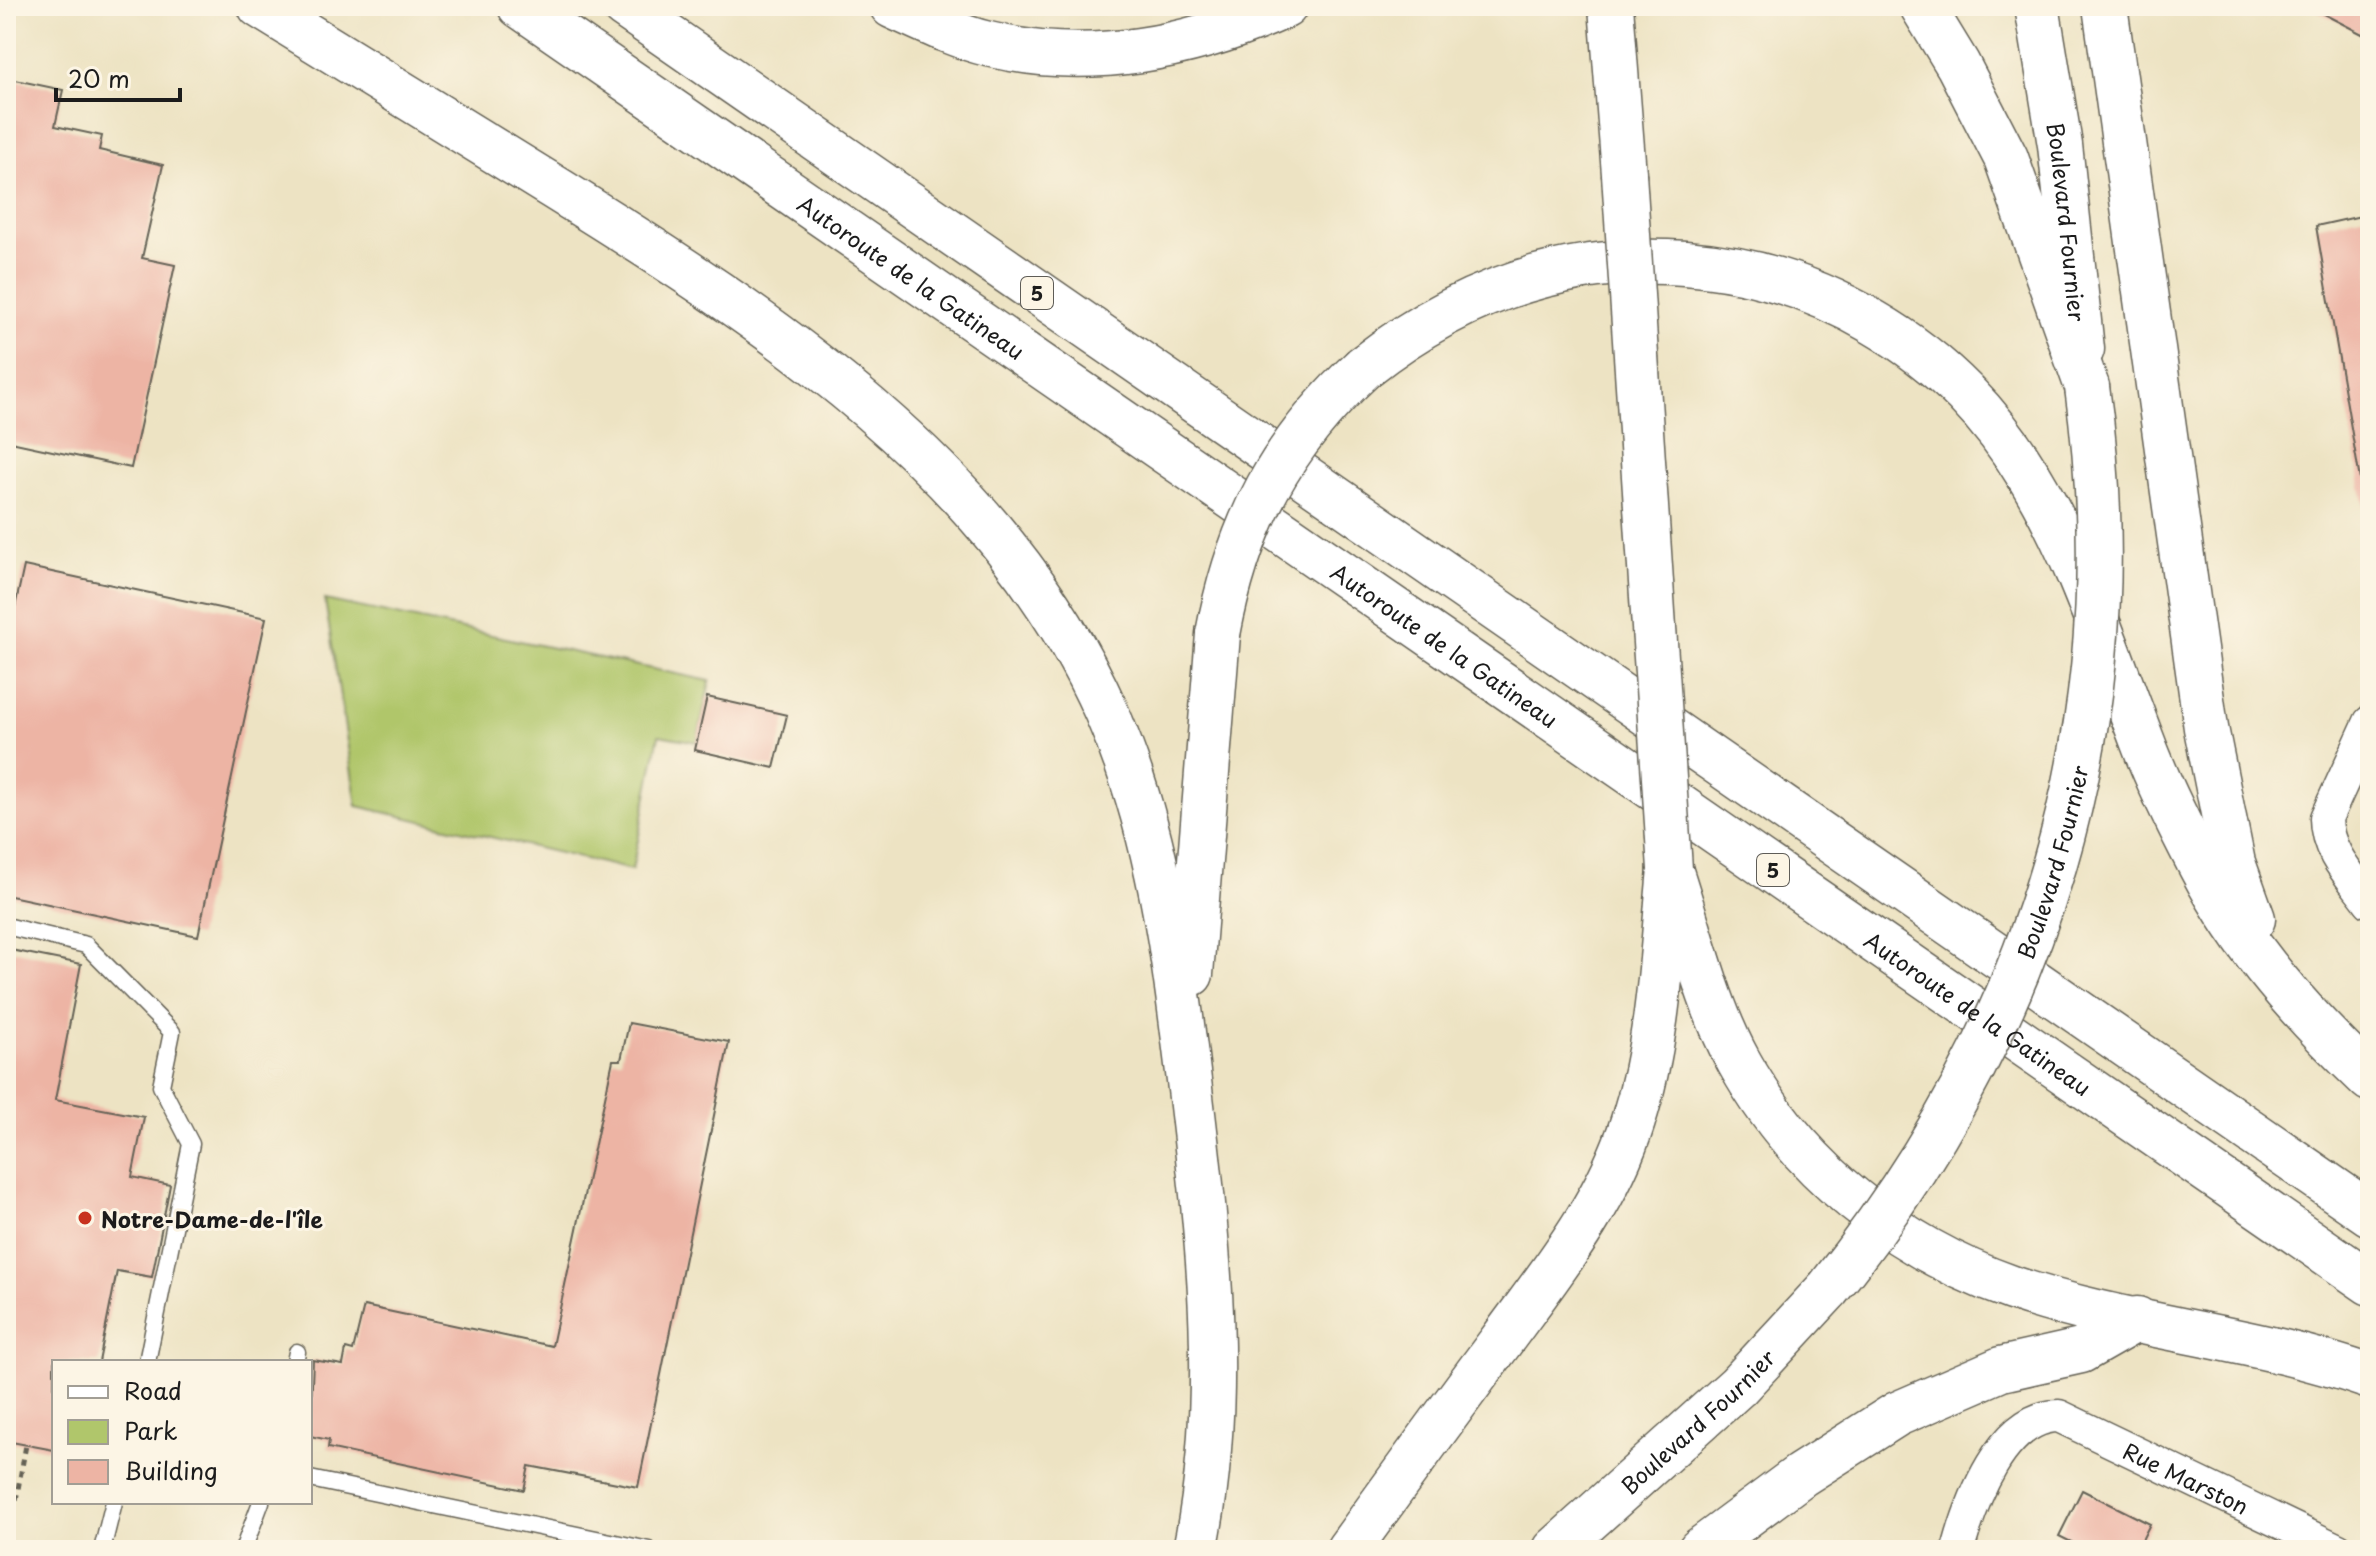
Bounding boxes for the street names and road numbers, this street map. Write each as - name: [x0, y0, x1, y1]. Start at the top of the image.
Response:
- street label: Boulevard Fournier: [2040, 120, 2095, 323]
- street label: Autoroute de la Gatineau: [792, 186, 1032, 366]
- road number: 5: [1021, 277, 1053, 309]
- street label: Autoroute de la Gatineau: [1325, 555, 1565, 735]
- street label: Boulevard Fournier: [2007, 762, 2095, 963]
- road number: 5: [1757, 854, 1789, 886]
- street label: Autoroute de la Gatineau: [1858, 923, 2098, 1103]
- street label: Boulevard Fournier: [1612, 1341, 1782, 1501]
- street label: Rue Marston: [2118, 1433, 2255, 1521]

